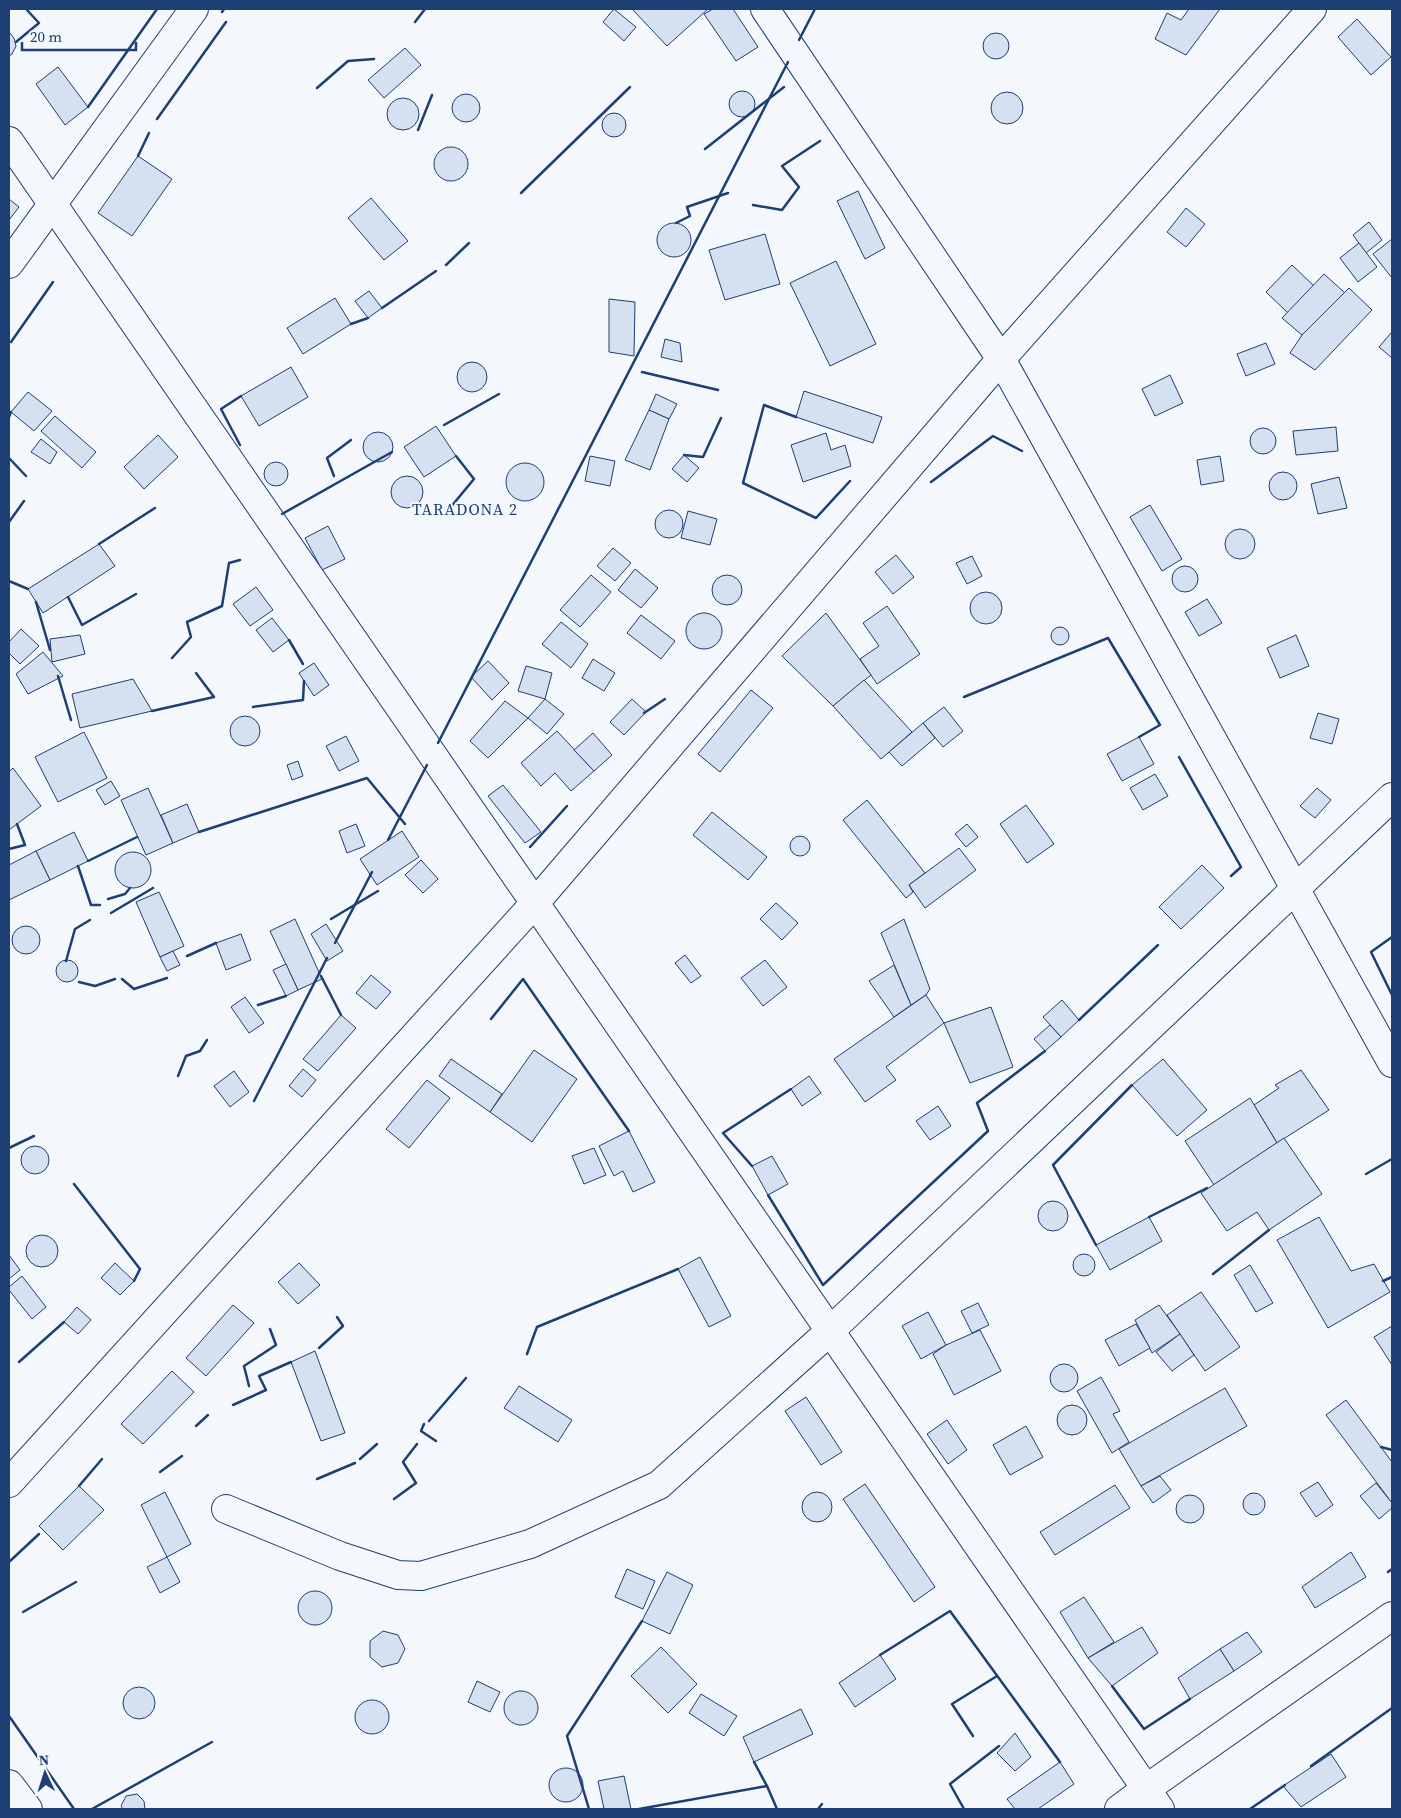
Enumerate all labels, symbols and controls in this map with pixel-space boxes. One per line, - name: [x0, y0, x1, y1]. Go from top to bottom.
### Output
- scale bar: [22, 20, 136, 52]
- text: 20 m: [30, 26, 62, 47]
- district label: TARADONA 2: [412, 498, 518, 520]
- north arrow: [20, 1748, 70, 1798]
- text: N: [38, 1750, 50, 1770]

